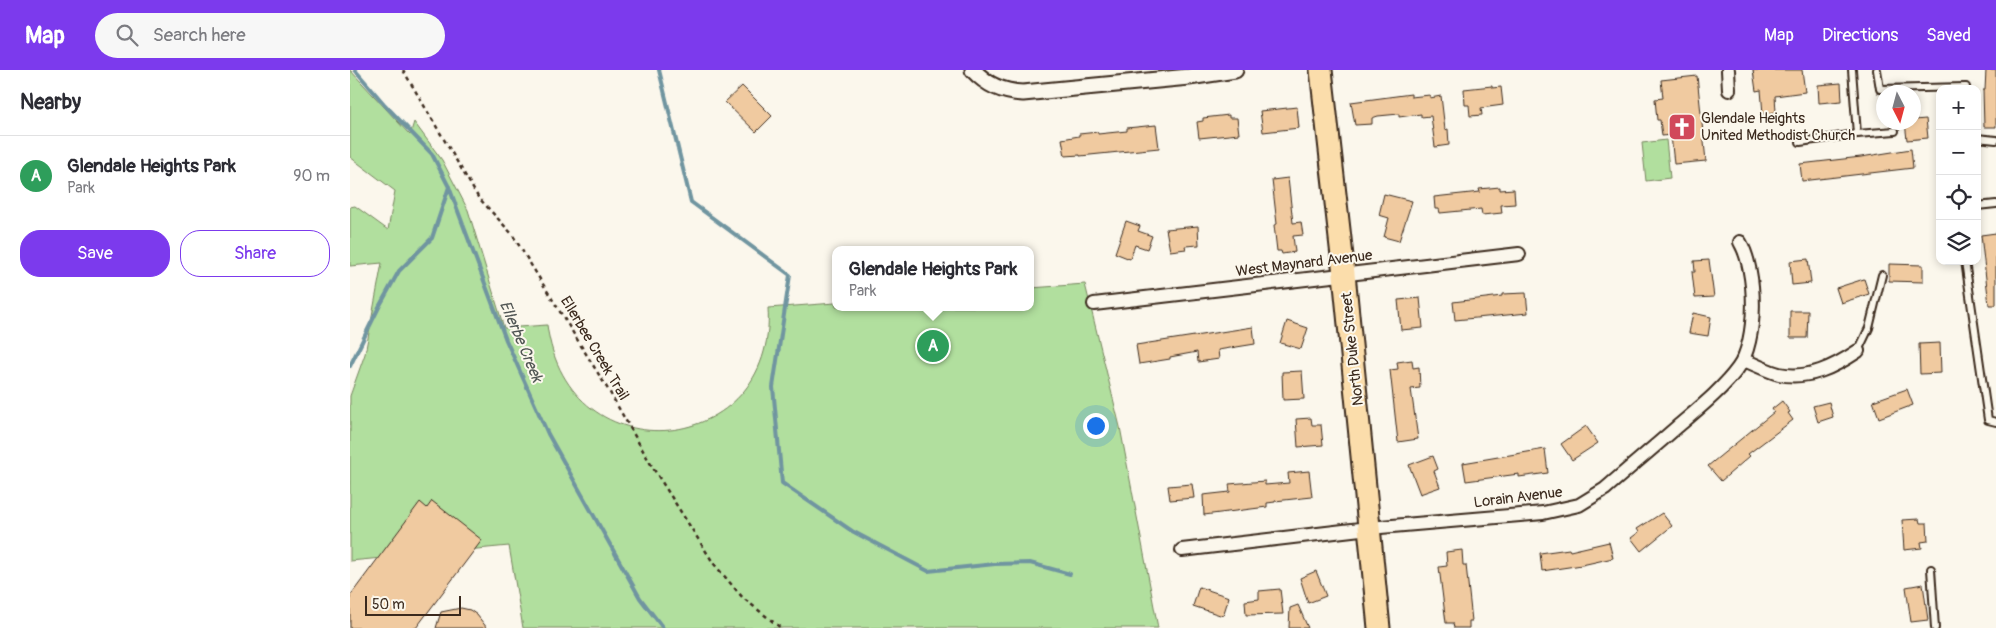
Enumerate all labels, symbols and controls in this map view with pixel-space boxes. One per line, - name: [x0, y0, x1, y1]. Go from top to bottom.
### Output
- search box: [95, 13, 445, 58]
- text: Map: [25, 21, 65, 50]
- icon: search: [113, 21, 141, 49]
- text: Search here: [153, 23, 246, 47]
- text: Map: [1764, 24, 1794, 47]
- text: Directions: [1822, 24, 1898, 47]
- text: Saved: [1926, 24, 1971, 47]
- north arrow: [1876, 85, 1921, 130]
- map controls: [1936, 85, 1981, 265]
- button: +: [1936, 85, 1981, 130]
- text: Nearby: [20, 89, 81, 116]
- place label: Glendale Heights United Methodist Church: [1701, 109, 1855, 145]
- church icon: Glendale Heights United Methodist Church: [1667, 112, 1697, 142]
- button: −: [1936, 130, 1981, 175]
- text: Glendale Heights Park: [67, 154, 236, 178]
- text: A: [31, 166, 41, 186]
- text: 90 m: [293, 166, 330, 186]
- button: locate: [1936, 175, 1981, 220]
- text: Park: [67, 178, 95, 198]
- button: layers: [1936, 220, 1981, 265]
- button: Save: [20, 230, 170, 277]
- button: Share: [180, 230, 330, 277]
- popup: [832, 246, 1034, 311]
- street label: West Maynard Avenue: [1235, 246, 1374, 281]
- text: Glendale Heights Park: [848, 257, 1018, 281]
- text: Park: [848, 281, 877, 301]
- street label: North Duke Street: [1337, 290, 1368, 407]
- street label: Ellerbee Creek Trail: [556, 293, 633, 404]
- water label: Ellerbe Creek: [495, 298, 548, 386]
- pin: A: [917, 327, 949, 365]
- your location: [1083, 413, 1109, 439]
- street label: Lorain Avenue: [1473, 483, 1564, 512]
- scale bar: [365, 593, 461, 616]
- text: 50 m: [372, 596, 405, 613]

